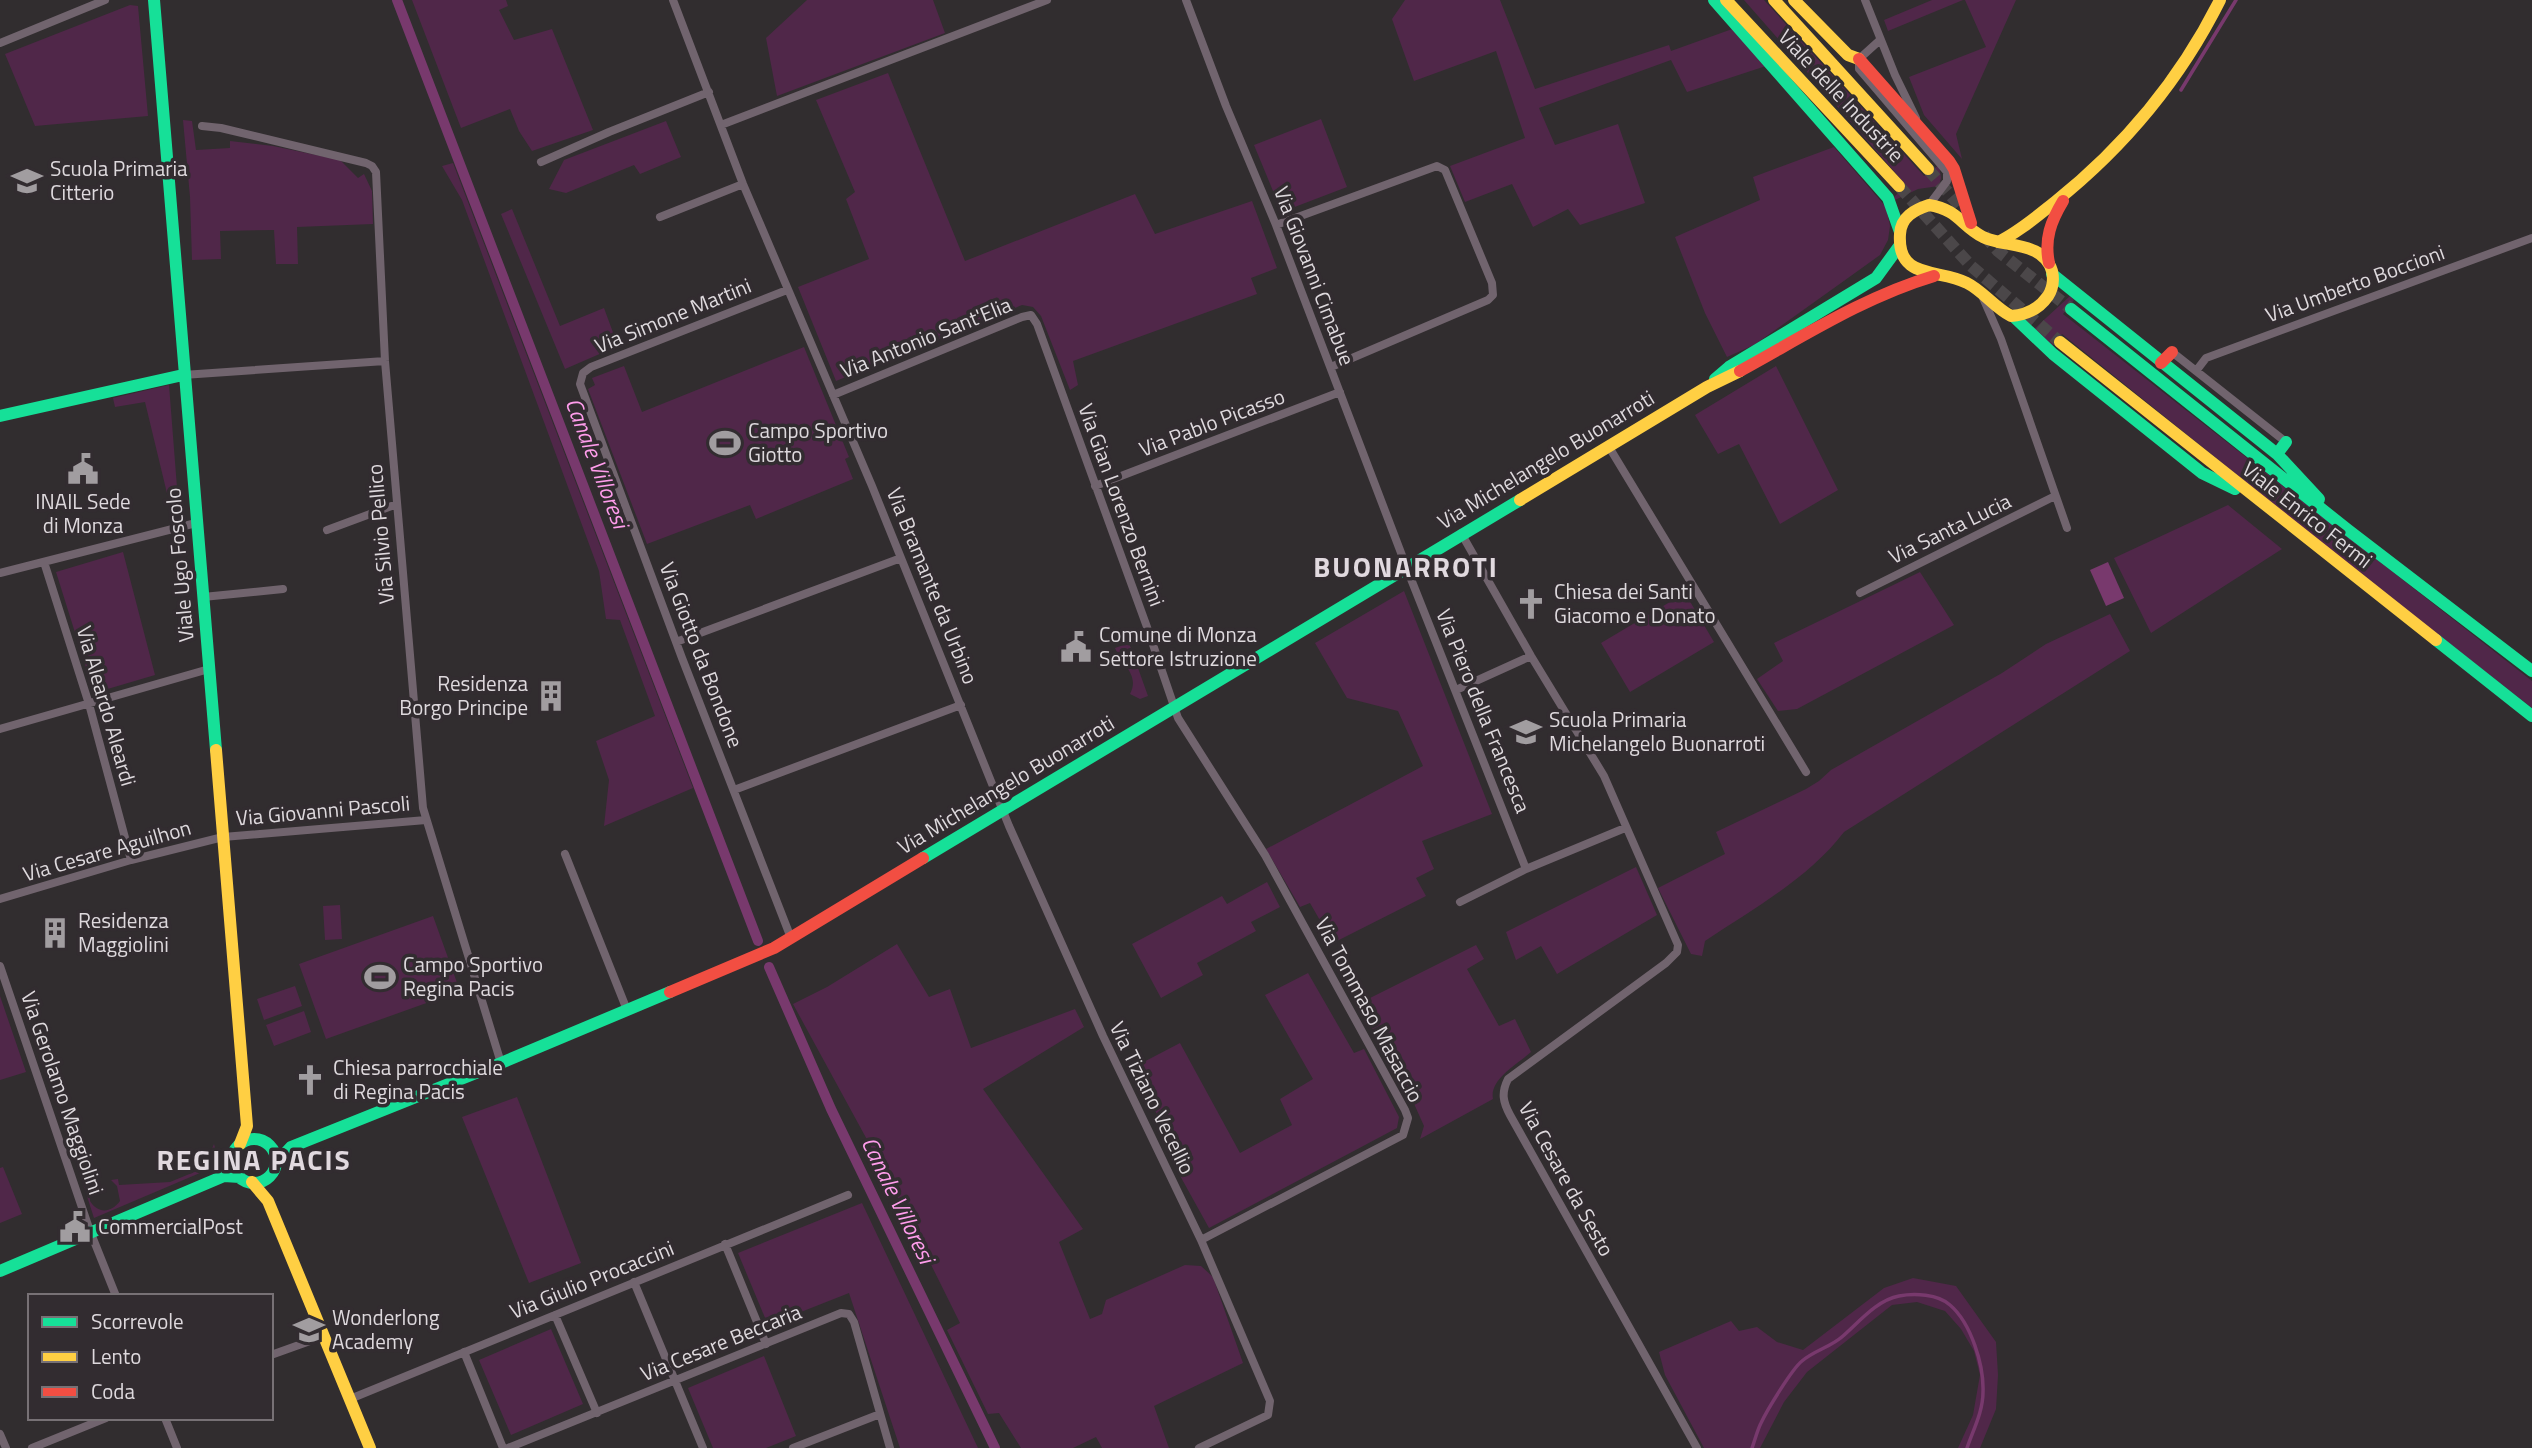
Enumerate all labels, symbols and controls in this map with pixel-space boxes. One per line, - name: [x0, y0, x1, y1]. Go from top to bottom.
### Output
- street label: Viale delle Industrie: [1771, 21, 1912, 169]
- place label: Scuola Primaria Citterio: [50, 152, 188, 208]
- school or university icon: Scuola Primaria Citterio: [10, 164, 44, 198]
- street label: Via Giovanni Cimabue: [1266, 181, 1364, 370]
- street label: Via Umberto Boccioni: [2260, 236, 2449, 330]
- street label: Via Simone Martini: [590, 269, 756, 361]
- street label: Via Antonio Sant'Elia: [835, 288, 1017, 386]
- street label: Via Pablo Picasso: [1134, 380, 1289, 465]
- street label: Via Michelangelo Buonarroti: [1431, 382, 1660, 537]
- water label: Canale Villoresi: [557, 393, 639, 535]
- street label: Via Gian Lorenzo Bernini: [1070, 399, 1174, 611]
- place label: Campo Sportivo Giotto: [748, 414, 888, 470]
- sports icon: Campo Sportivo Giotto: [708, 426, 742, 460]
- public building icon: INAIL Sede di Monza: [66, 452, 100, 486]
- street label: Viale Enrico Fermi: [2236, 453, 2380, 575]
- street label: Via Silvio Pellico: [358, 463, 402, 606]
- street label: Via Bramante da Urbino: [879, 482, 987, 689]
- street label: Via Santa Lucia: [1883, 484, 2017, 572]
- place label: INAIL Sede di Monza: [35, 485, 131, 541]
- street label: Viale Ugo Foscolo: [156, 487, 202, 644]
- district label: BUONARROTI: [1313, 545, 1499, 588]
- street label: Via Giotto da Bondone: [652, 557, 752, 752]
- place label: Chiesa dei Santi Giacomo e Donato: [1554, 575, 1716, 631]
- church icon: Chiesa dei Santi Giacomo e Donato: [1514, 587, 1548, 621]
- street label: Via Piero della Francesca: [1428, 604, 1540, 818]
- place label: Comune di Monza Settore Istruzione: [1099, 618, 1257, 674]
- street label: Via Aleardo Aleardi: [69, 622, 145, 790]
- public building icon: Comune di Monza Settore Istruzione: [1059, 630, 1093, 664]
- place label: Residenza Borgo Principe: [399, 667, 528, 723]
- building icon: Residenza Borgo Principe: [534, 679, 568, 713]
- place label: Scuola Primaria Michelangelo Buonarroti: [1549, 703, 1765, 759]
- street label: Via Michelangelo Buonarroti: [891, 707, 1120, 862]
- school or university icon: Scuola Primaria Michelangelo Buonarroti: [1509, 715, 1543, 749]
- street label: Via Giovanni Pascoli: [234, 786, 411, 834]
- street label: Via Cesare Aguilhon: [19, 811, 195, 889]
- place label: Residenza Maggiolini: [78, 904, 169, 960]
- street label: Via Tommaso Masaccio: [1307, 911, 1432, 1108]
- building icon: Residenza Maggiolini: [38, 916, 72, 950]
- place label: Campo Sportivo Regina Pacis: [403, 948, 543, 1004]
- sports icon: Campo Sportivo Regina Pacis: [363, 960, 397, 994]
- street label: Via Gerolamo Maggiolini: [13, 987, 113, 1199]
- street label: Via Tiziano Vecellio: [1102, 1016, 1204, 1179]
- place label: Chiesa parrocchiale di Regina Pacis: [333, 1051, 503, 1107]
- church icon: Chiesa parrocchiale di Regina Pacis: [293, 1063, 327, 1097]
- street label: Via Cesare da Sesto: [1511, 1095, 1623, 1262]
- water label: Canale Villoresi: [853, 1130, 945, 1271]
- district label: REGINA PACIS: [156, 1138, 352, 1181]
- public building icon: CommercialPost: [58, 1210, 92, 1244]
- place label: CommercialPost: [98, 1210, 243, 1242]
- street label: Via Giulio Procaccini: [505, 1232, 679, 1327]
- legend: [28, 1294, 273, 1420]
- street label: Via Cesare Beccaria: [635, 1295, 806, 1389]
- place label: Wonderlong Academy: [332, 1301, 440, 1357]
- text: Scorrevole: [91, 1305, 184, 1337]
- school or university icon: Wonderlong Academy: [292, 1313, 326, 1347]
- text: Lento: [91, 1340, 141, 1372]
- text: Coda: [91, 1375, 135, 1407]

